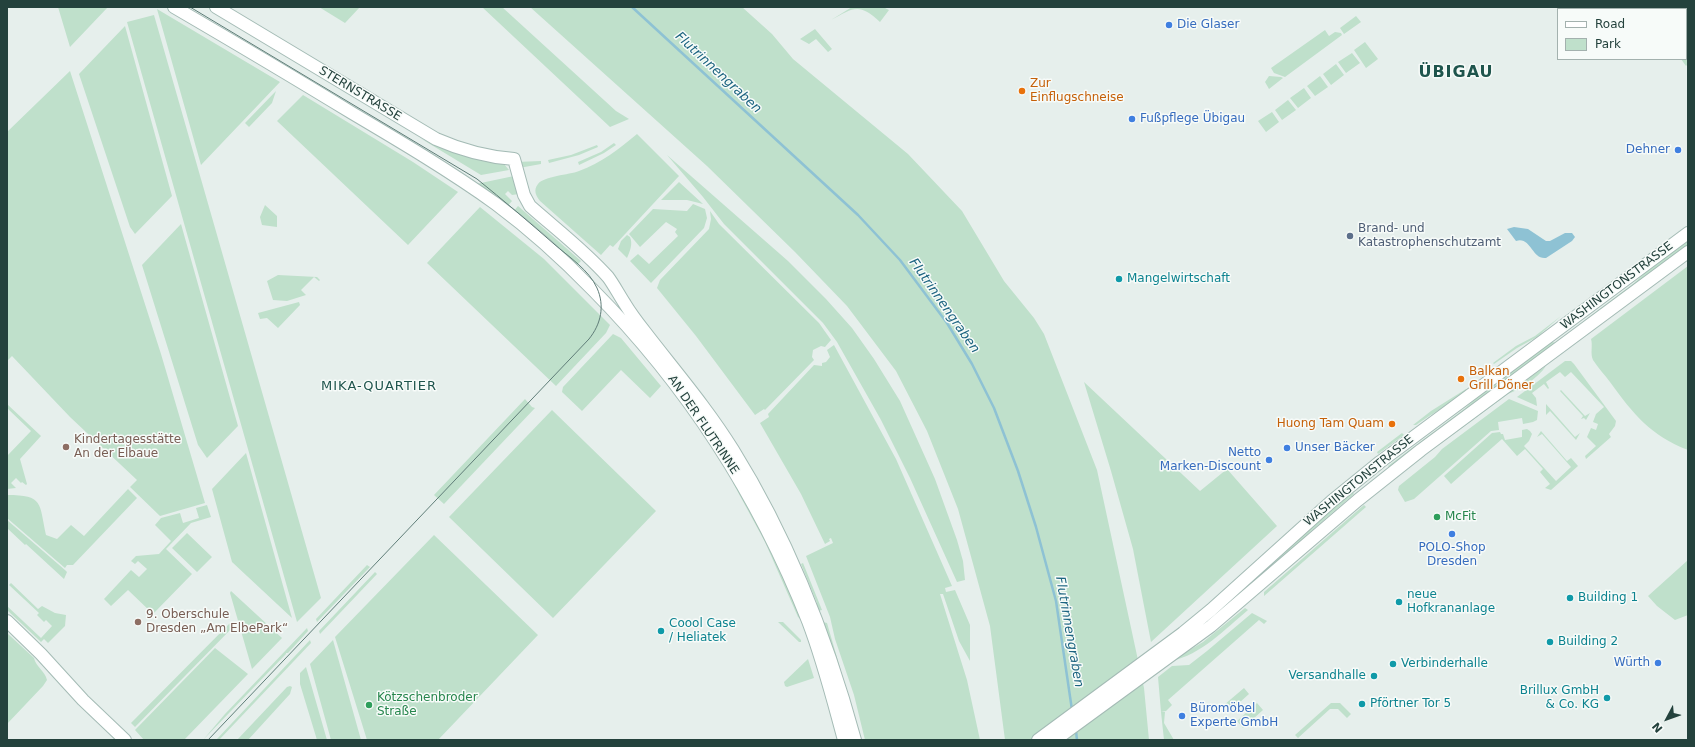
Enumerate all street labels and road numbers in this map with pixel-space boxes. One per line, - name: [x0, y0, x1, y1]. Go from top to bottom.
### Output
- street label: STERNSTRASSE: [316, 64, 404, 124]
- street label: WASHINGTONSTRASSE: [1558, 239, 1676, 333]
- street label: AN DER FLUTRINNE: [664, 373, 742, 477]
- street label: WASHINGTONSTRASSE: [1301, 432, 1417, 530]

